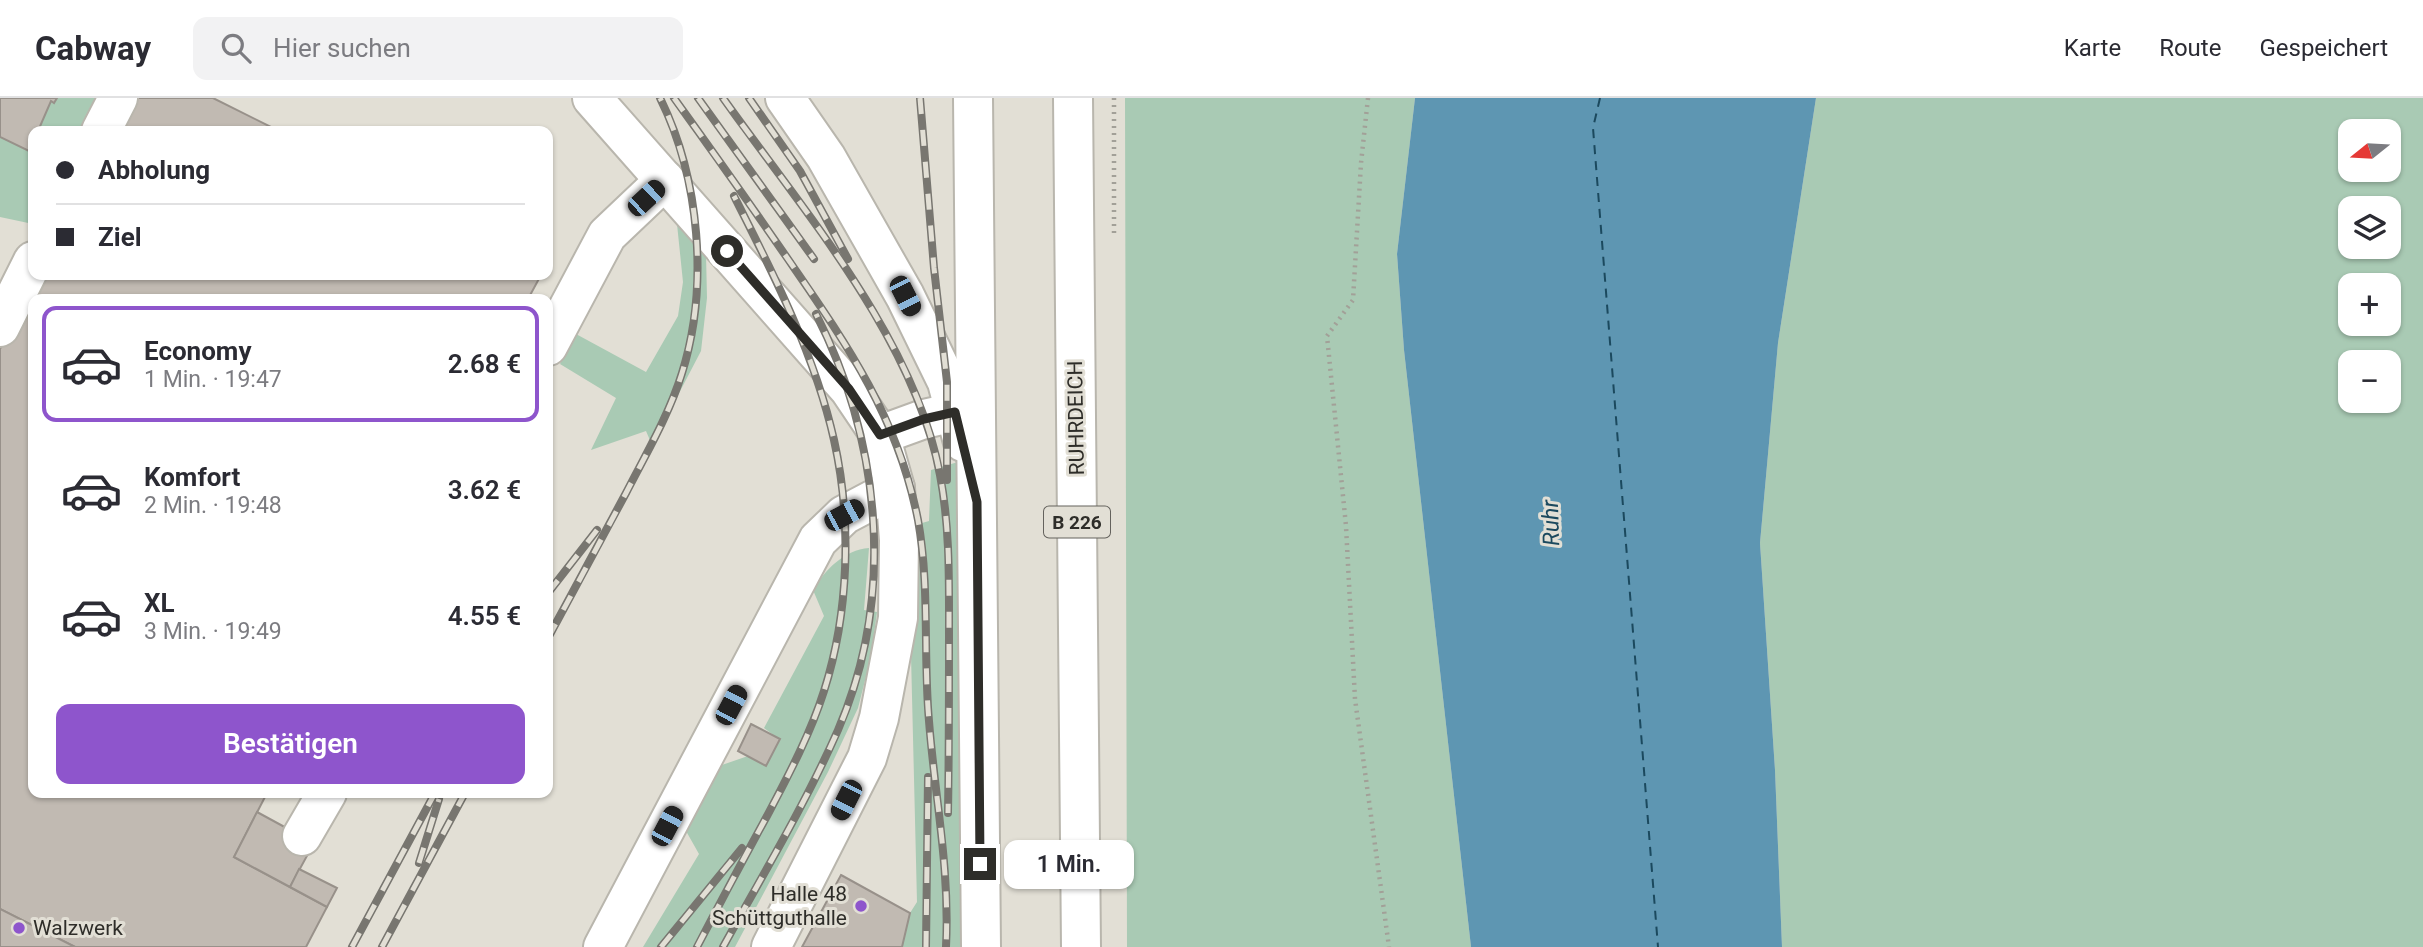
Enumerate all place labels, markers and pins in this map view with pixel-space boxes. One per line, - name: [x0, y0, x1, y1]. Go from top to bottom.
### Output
- place label: Halle 48 Schüttguthalle: [712, 882, 847, 930]
- marker: Halle 48 Schüttguthalle: [853, 898, 869, 914]
- place label: Walzwerk: [33, 916, 123, 940]
- marker: Walzwerk: [11, 920, 27, 936]

